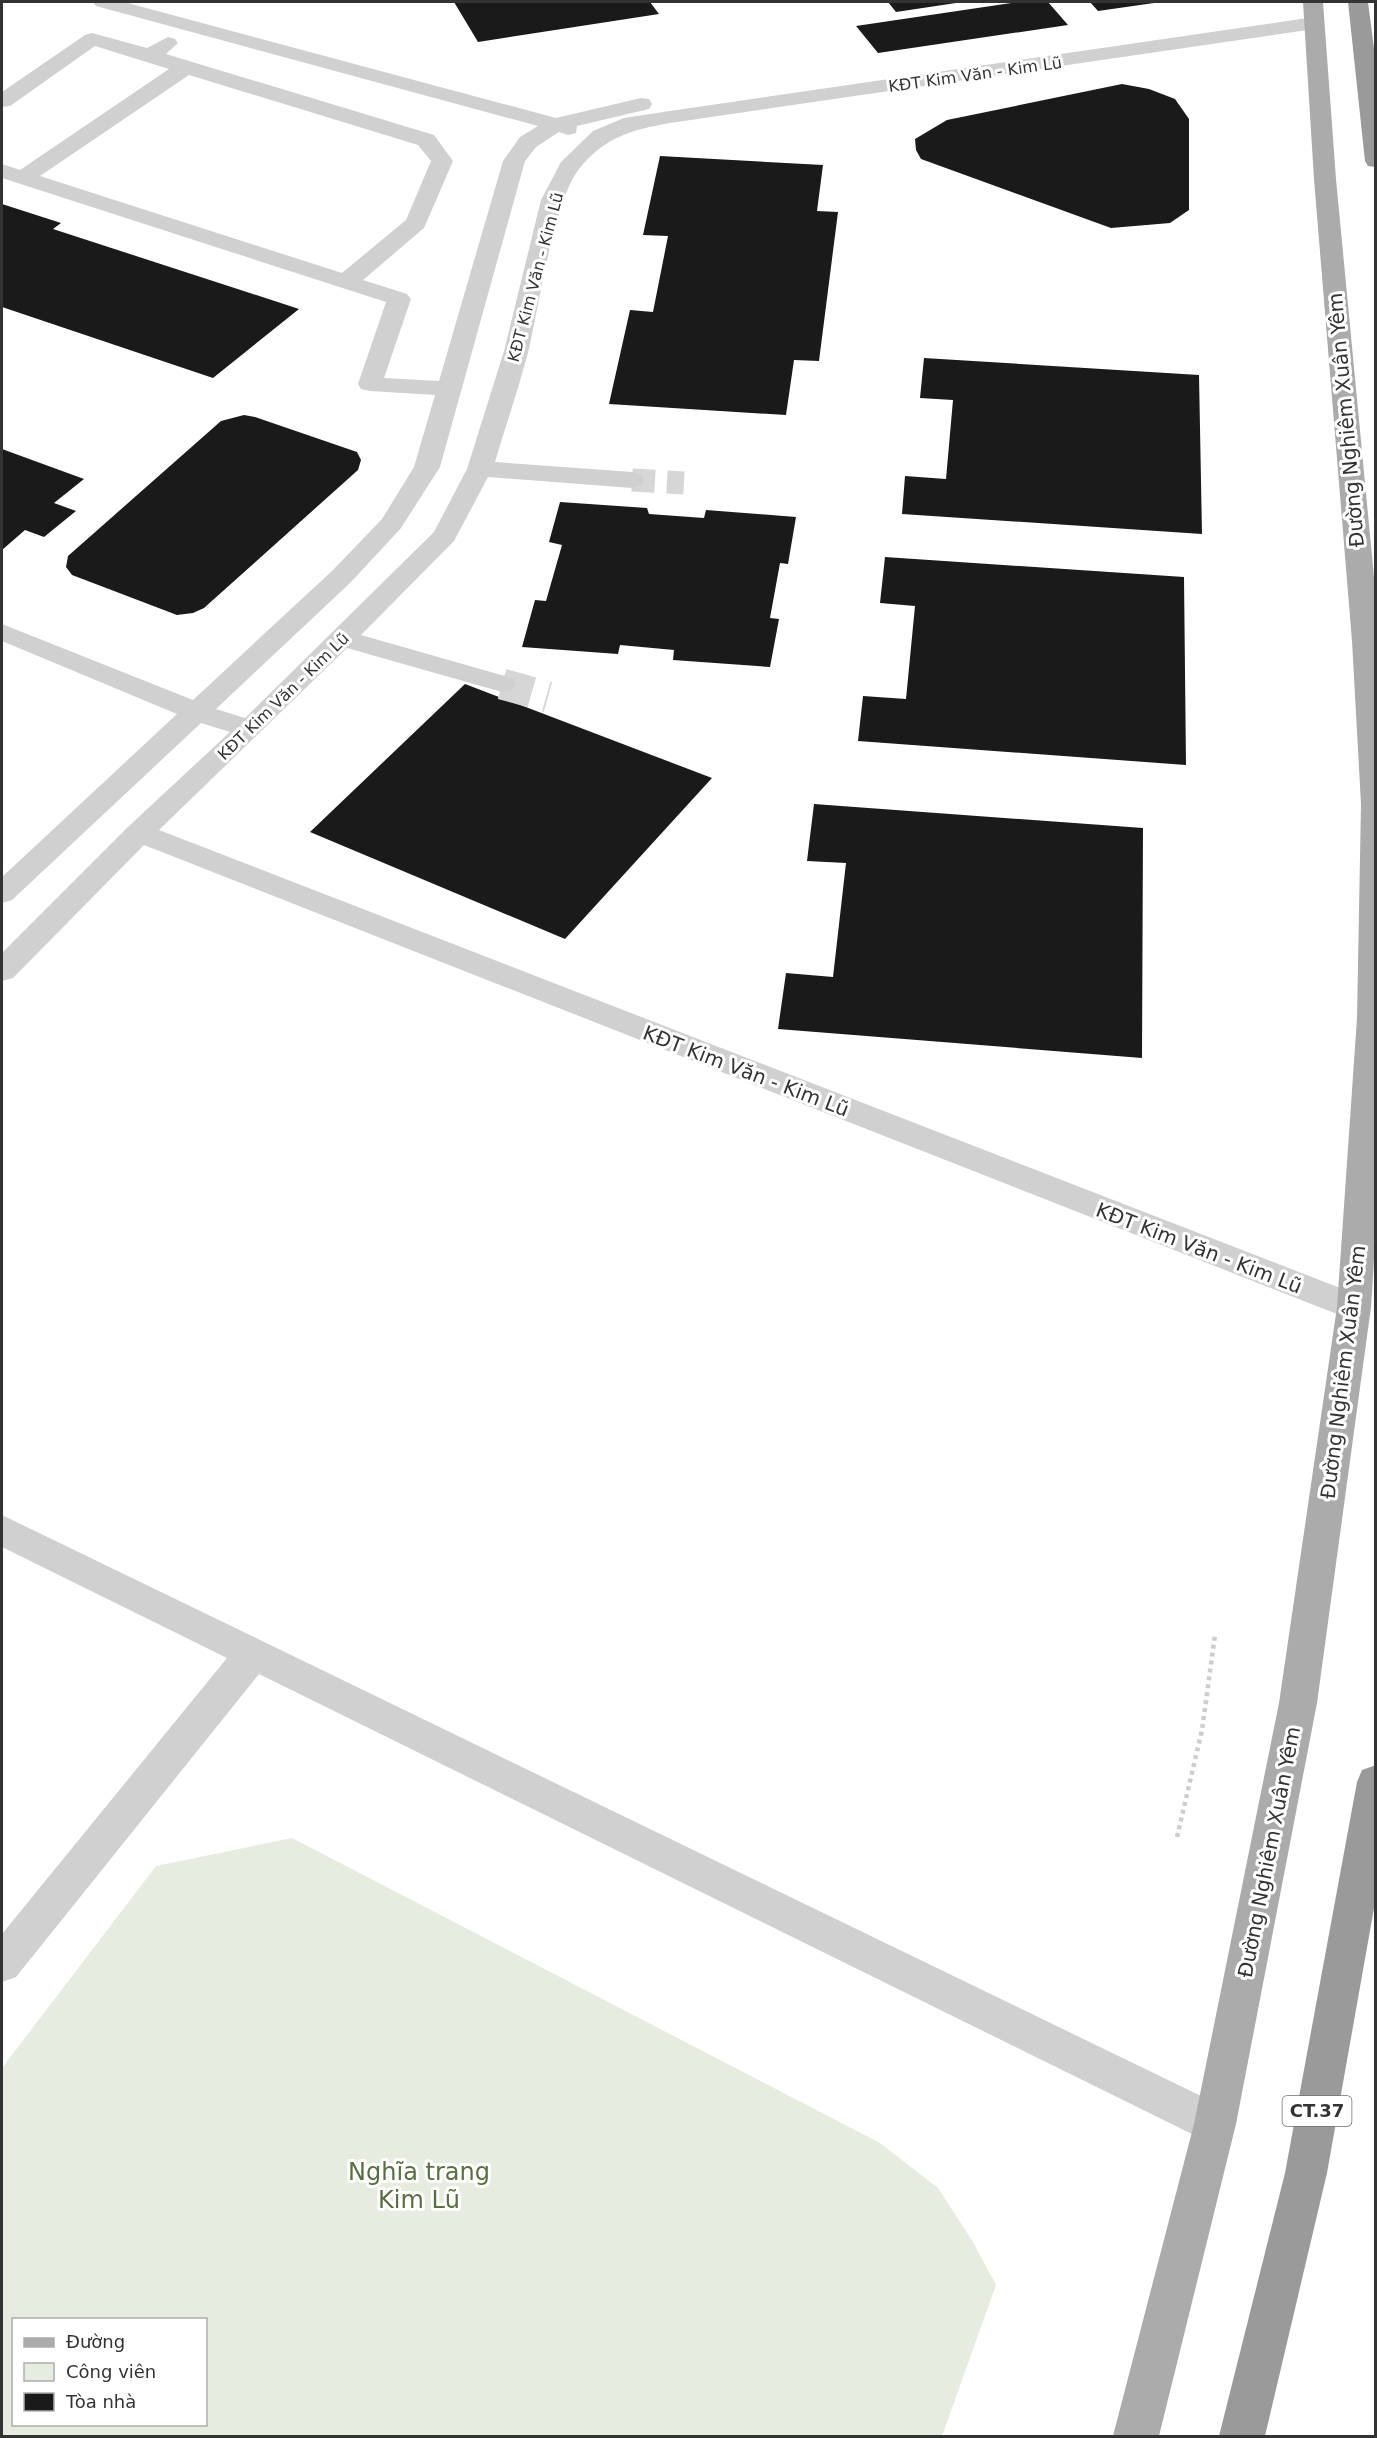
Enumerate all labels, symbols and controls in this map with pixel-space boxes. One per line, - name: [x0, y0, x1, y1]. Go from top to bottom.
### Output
- street label: KĐT Kim Văn - Kim Lũ: [887, 53, 1063, 96]
- street label: KĐT Kim Văn - Kim Lũ: [504, 190, 567, 364]
- street label: Đường Nghiêm Xuân Yêm: [1323, 292, 1369, 548]
- street label: KĐT Kim Văn - Kim Lũ: [214, 629, 353, 764]
- street label: KĐT Kim Văn - Kim Lũ: [640, 1021, 852, 1121]
- street label: KĐT Kim Văn - Kim Lũ: [1093, 1198, 1305, 1298]
- street label: Đường Nghiêm Xuân Yêm: [1316, 1244, 1370, 1500]
- street label: Đường Nghiêm Xuân Yêm: [1233, 1724, 1305, 1980]
- road number: CT.37: [1282, 2096, 1352, 2126]
- park label: Nghĩa trang Kim Lũ: [348, 2158, 490, 2214]
- legend: [12, 2318, 207, 2426]
- text: Đường: [66, 2331, 125, 2352]
- text: Công viên: [66, 2361, 156, 2382]
- text: Tòa nhà: [65, 2391, 136, 2412]

